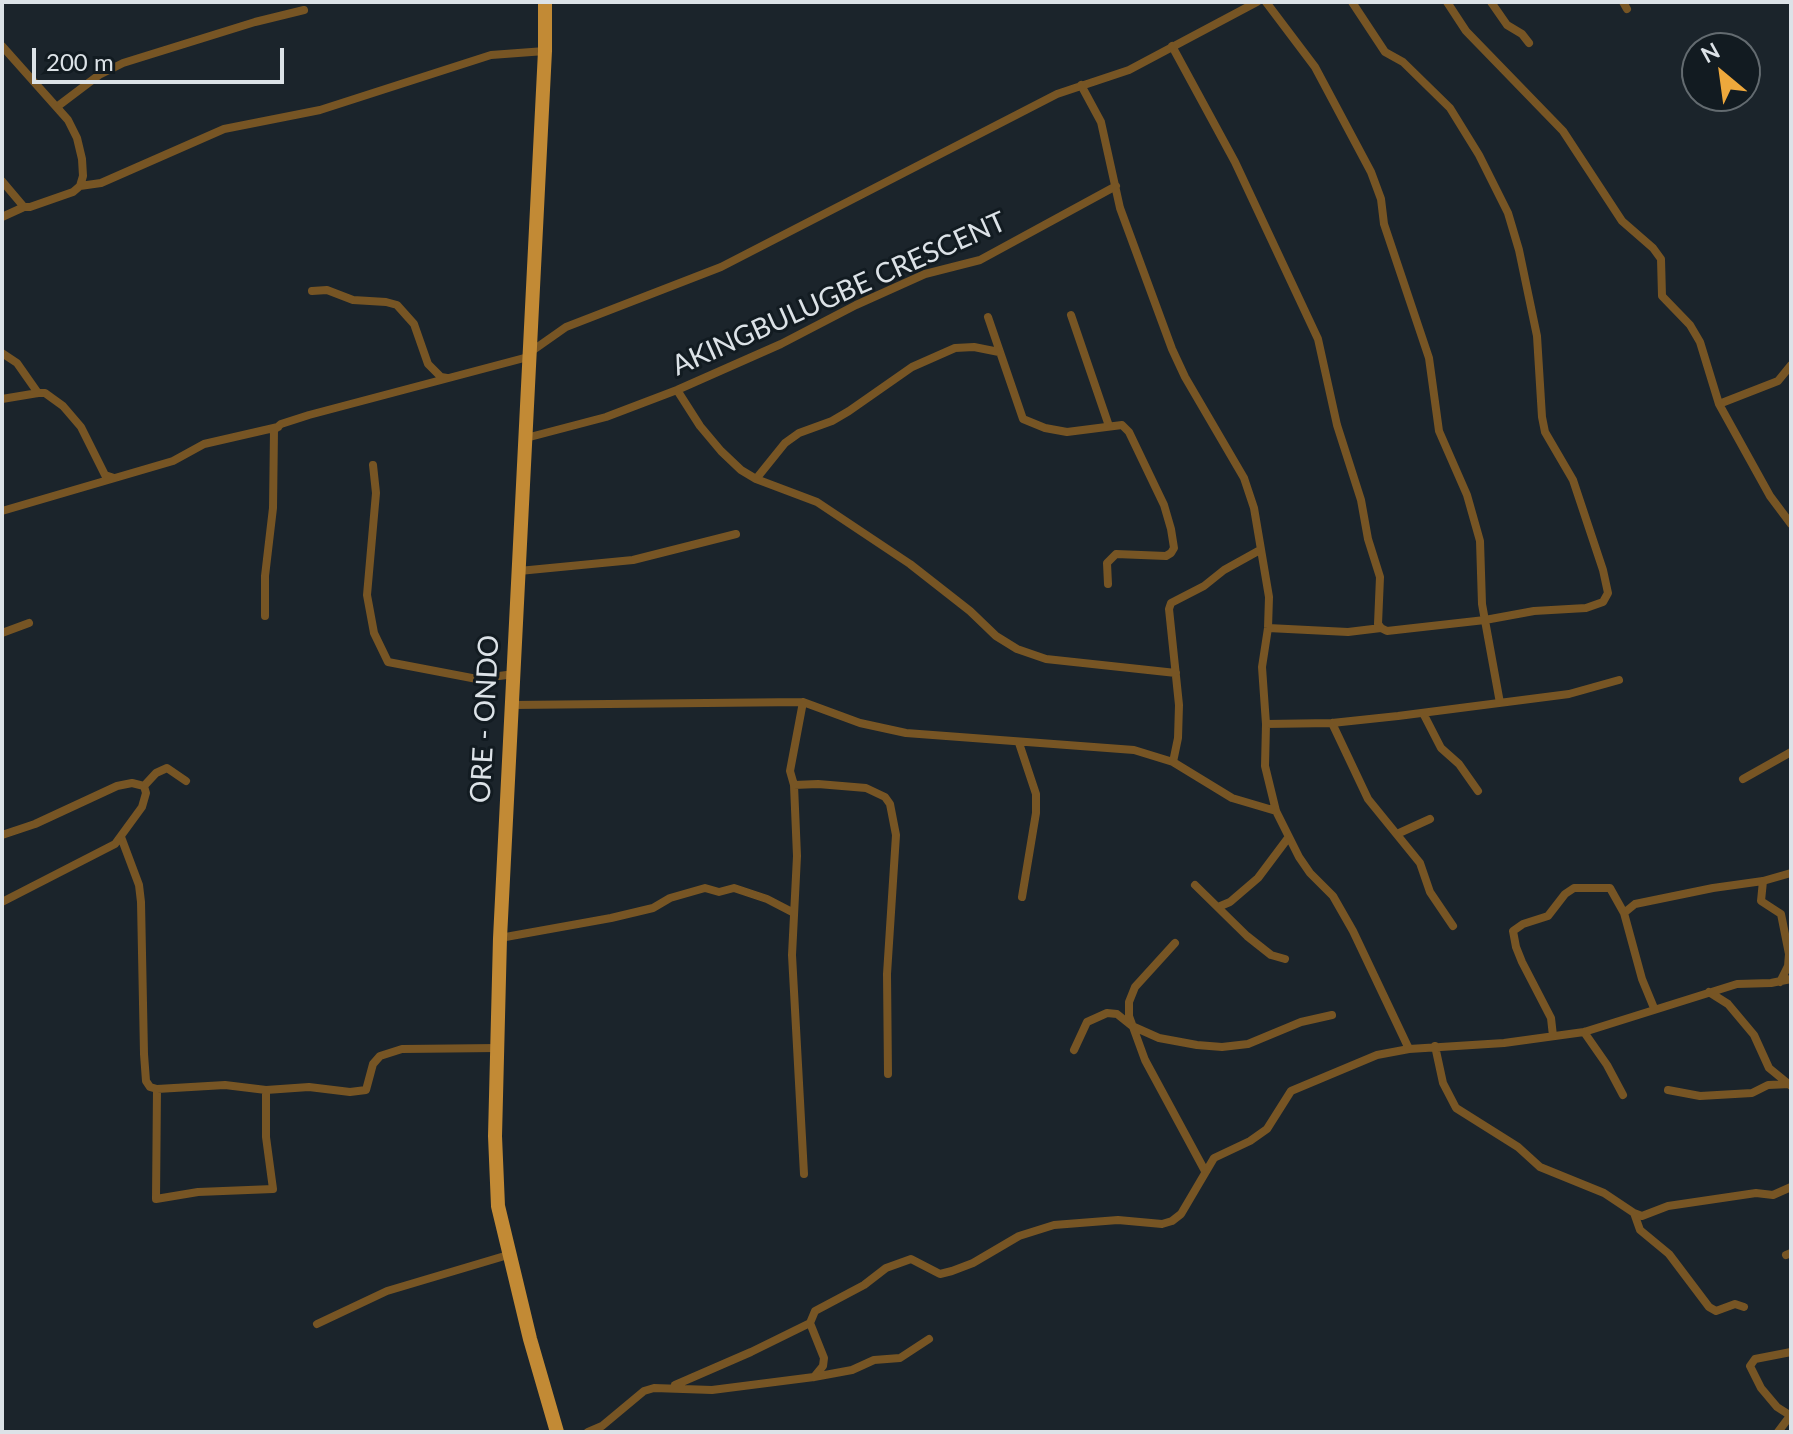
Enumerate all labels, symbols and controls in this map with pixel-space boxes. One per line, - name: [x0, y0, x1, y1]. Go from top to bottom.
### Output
- scale bar: [36, 32, 288, 82]
- north arrow: [1681, 32, 1761, 112]
- text: N: [1696, 36, 1724, 68]
- text: 200 m: [46, 47, 114, 76]
- street label: AKINGBULUGBE CRESCENT: [667, 205, 1011, 383]
- street label: ORE - ONDO: [464, 634, 506, 804]

